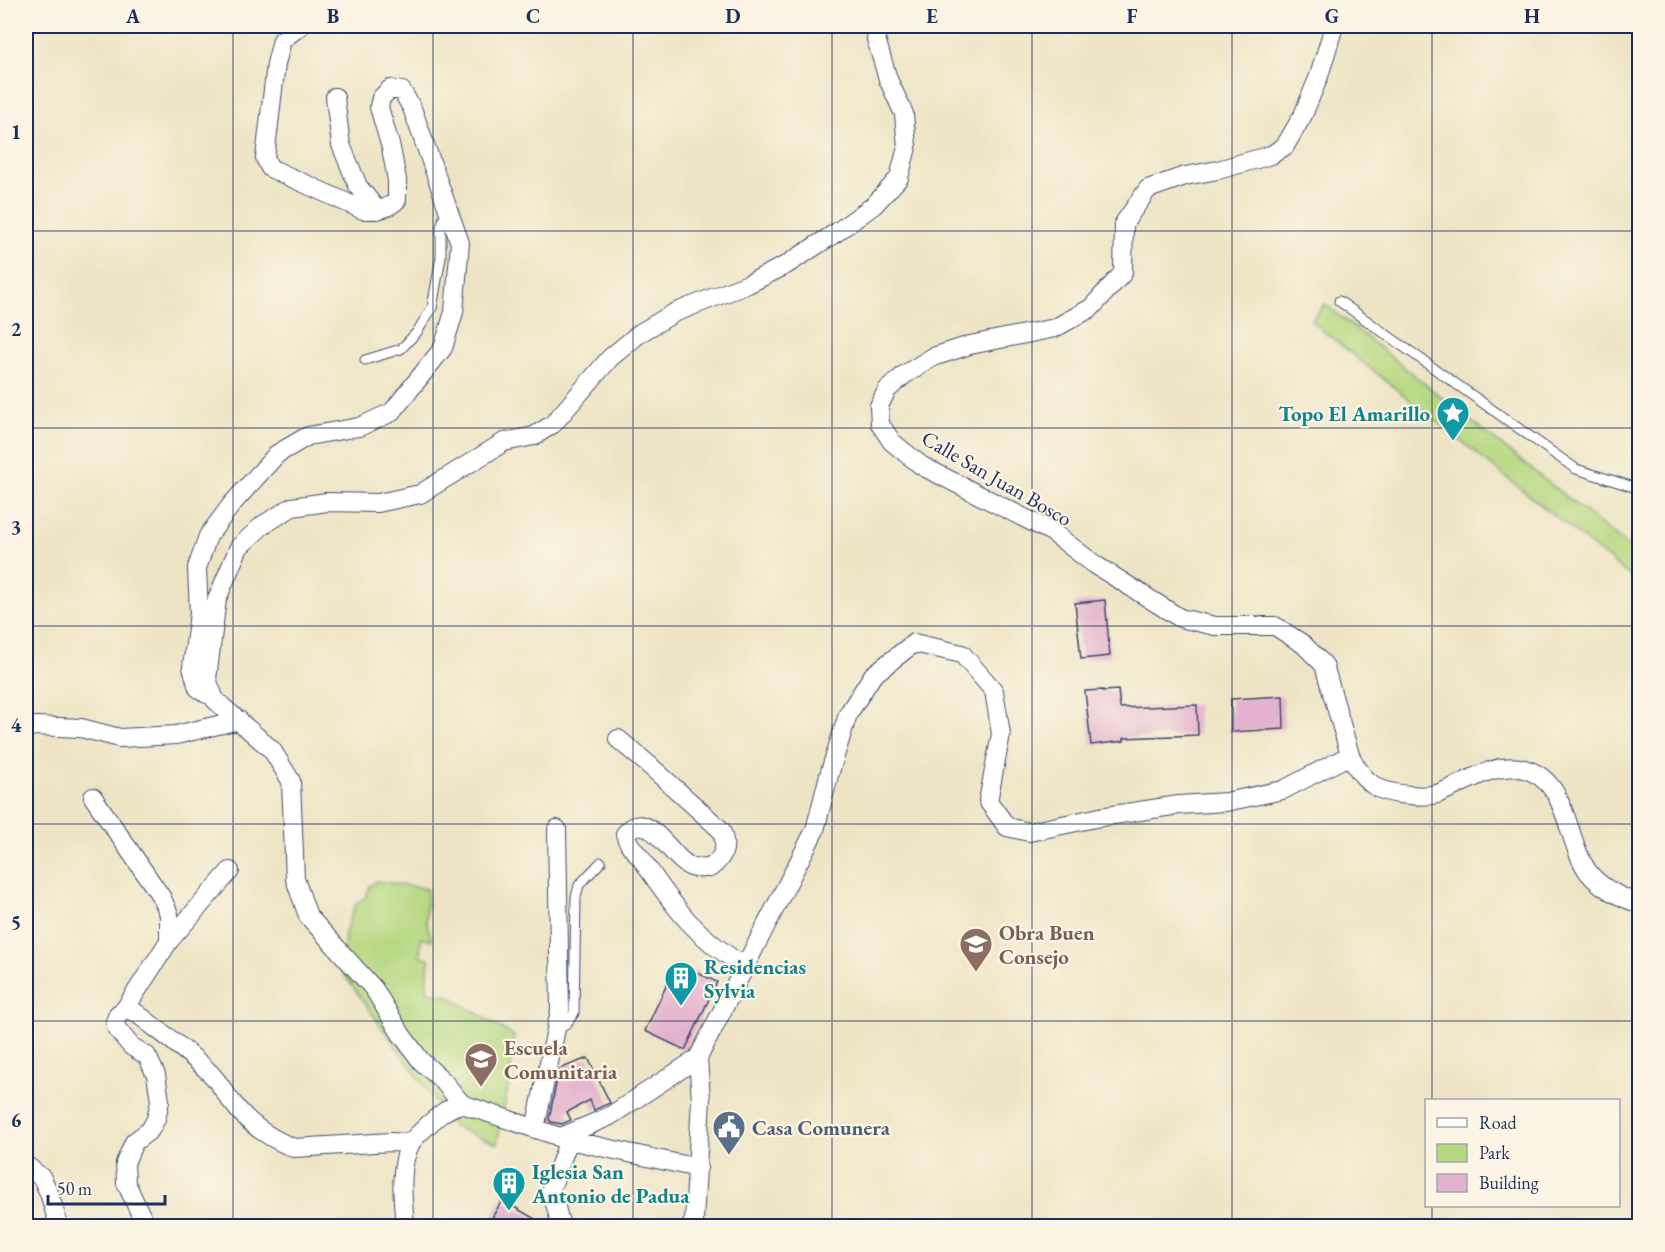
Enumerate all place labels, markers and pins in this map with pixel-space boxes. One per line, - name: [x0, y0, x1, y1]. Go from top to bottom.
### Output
- place icon: Topo El Amarillo: [1435, 395, 1471, 442]
- place label: Topo El Amarillo: [1278, 400, 1430, 427]
- place label: Obra Buen Consejo: [999, 919, 1095, 970]
- school or university icon: Obra Buen Consejo: [958, 926, 994, 973]
- place label: Residencias Sylvia: [704, 953, 806, 1004]
- building icon: Residencias Sylvia: [663, 960, 699, 1007]
- place label: Escuela Comunitaria: [504, 1034, 618, 1085]
- school or university icon: Escuela Comunitaria: [463, 1041, 499, 1088]
- public building icon: Casa Comunera: [711, 1109, 747, 1156]
- place label: Casa Comunera: [752, 1114, 891, 1141]
- place label: Iglesia San Antonio de Padua: [531, 1158, 690, 1209]
- building icon: Iglesia San Antonio de Padua: [491, 1165, 527, 1212]

